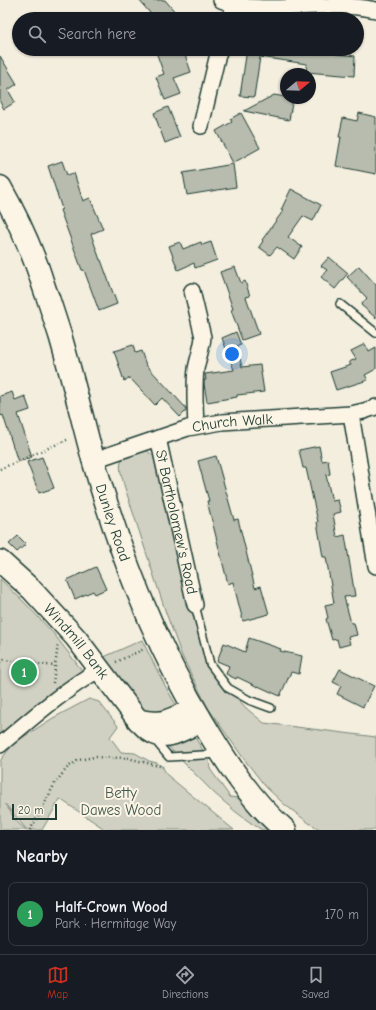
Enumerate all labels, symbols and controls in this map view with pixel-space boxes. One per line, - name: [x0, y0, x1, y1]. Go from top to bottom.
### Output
- search box: [12, 12, 364, 56]
- icon: search: [26, 23, 48, 45]
- text: Search here: [58, 25, 136, 43]
- north arrow: [280, 68, 316, 104]
- your location: [222, 344, 242, 364]
- street label: Church Walk: [191, 410, 274, 436]
- street label: St Bartholomew's Road: [152, 448, 201, 596]
- street label: Dunley Road: [92, 482, 134, 564]
- street label: Windmill Bank: [40, 600, 113, 683]
- pin: 1: [11, 657, 37, 687]
- park label: Betty Dawes Wood: [81, 784, 161, 819]
- scale bar: [12, 802, 57, 821]
- text: 20 m: [18, 804, 43, 817]
- text: Nearby: [16, 847, 67, 866]
- text: Half-Crown Wood: [55, 898, 168, 916]
- text: 1: [27, 907, 33, 922]
- text: 170 m: [325, 907, 359, 922]
- text: Park · Hermitage Way: [55, 916, 176, 931]
- tab: Map: [47, 964, 69, 1001]
- tab: Directions: [162, 964, 209, 1001]
- tab: Saved: [302, 964, 329, 1001]

